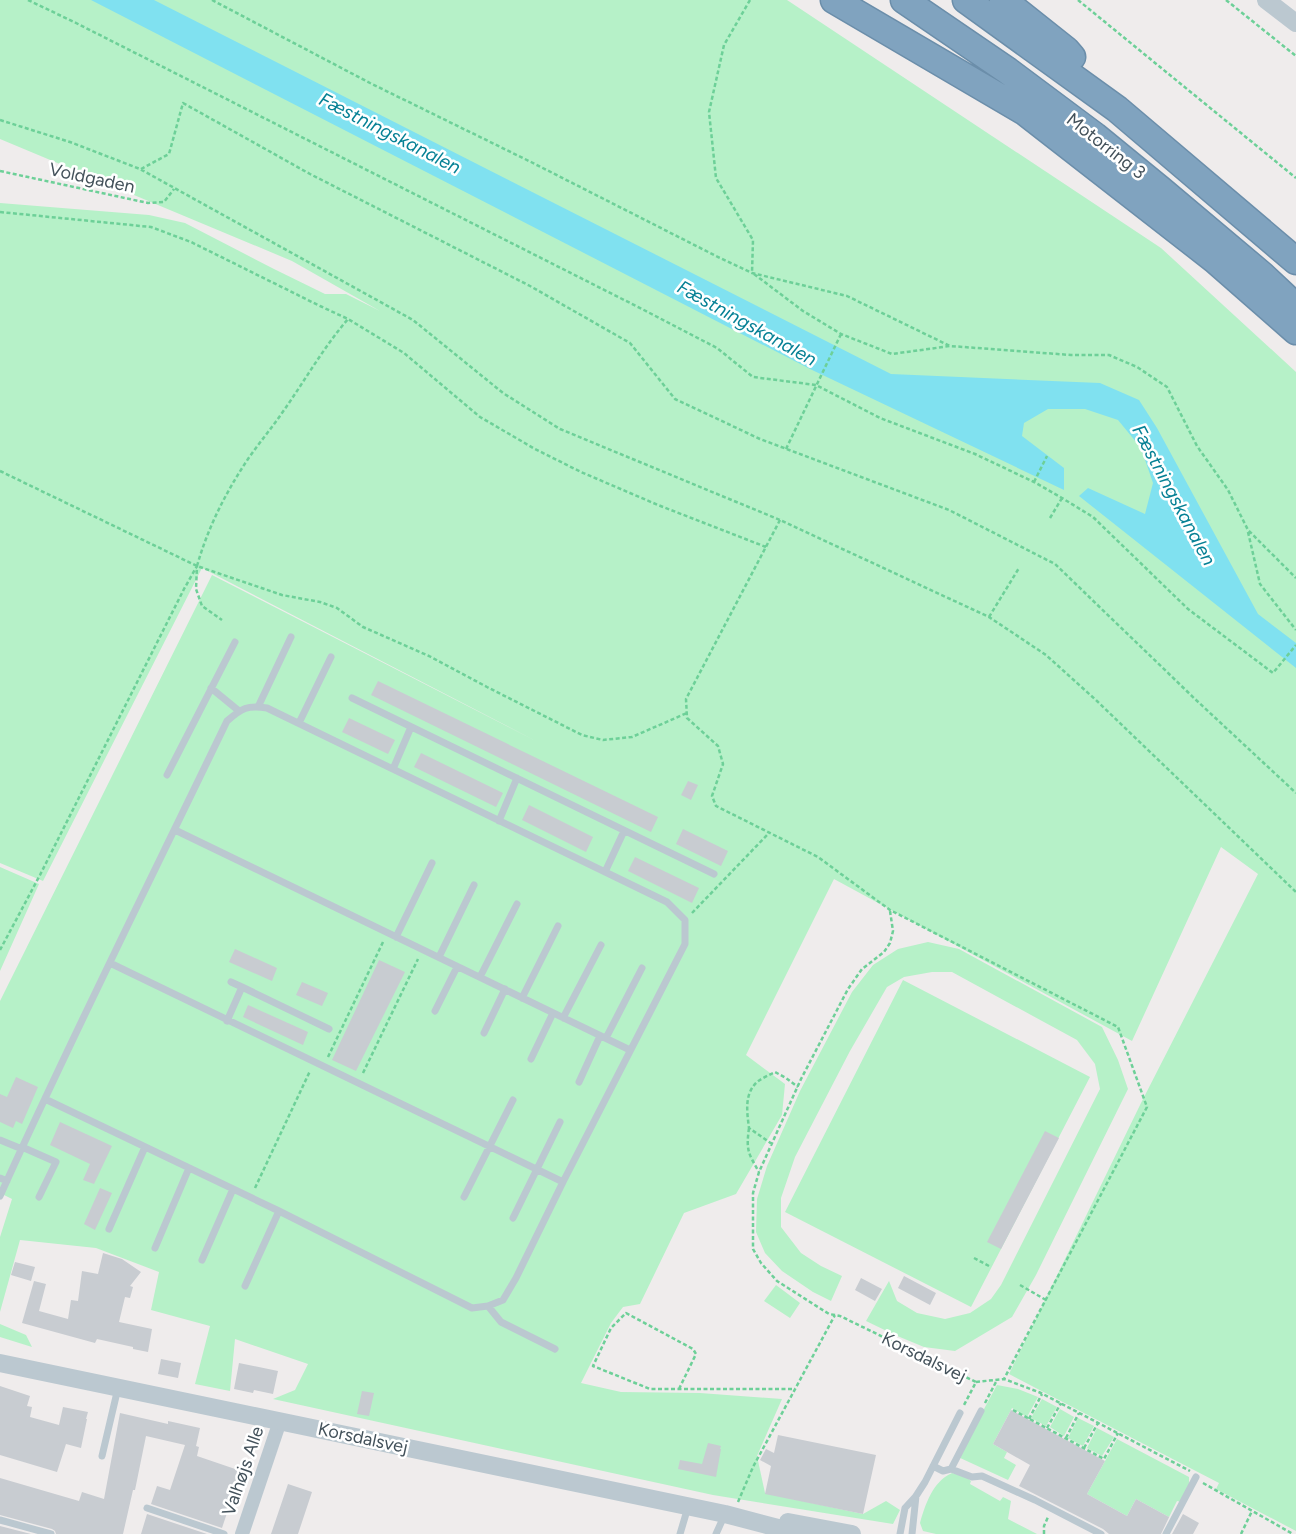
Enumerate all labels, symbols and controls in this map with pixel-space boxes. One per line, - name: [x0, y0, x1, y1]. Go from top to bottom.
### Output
- water label: Fæstningskanalen: [315, 87, 465, 179]
- street label: Motorring 3: [1062, 108, 1150, 184]
- street label: Voldgaden: [47, 158, 137, 198]
- water label: Fæstningskanalen: [673, 275, 821, 371]
- water label: Fæstningskanalen: [1127, 421, 1221, 570]
- street label: Korsdalsvej: [878, 1327, 970, 1387]
- street label: Korsdalsvej: [316, 1418, 410, 1458]
- street label: Valhøjs Alle: [217, 1423, 269, 1519]

